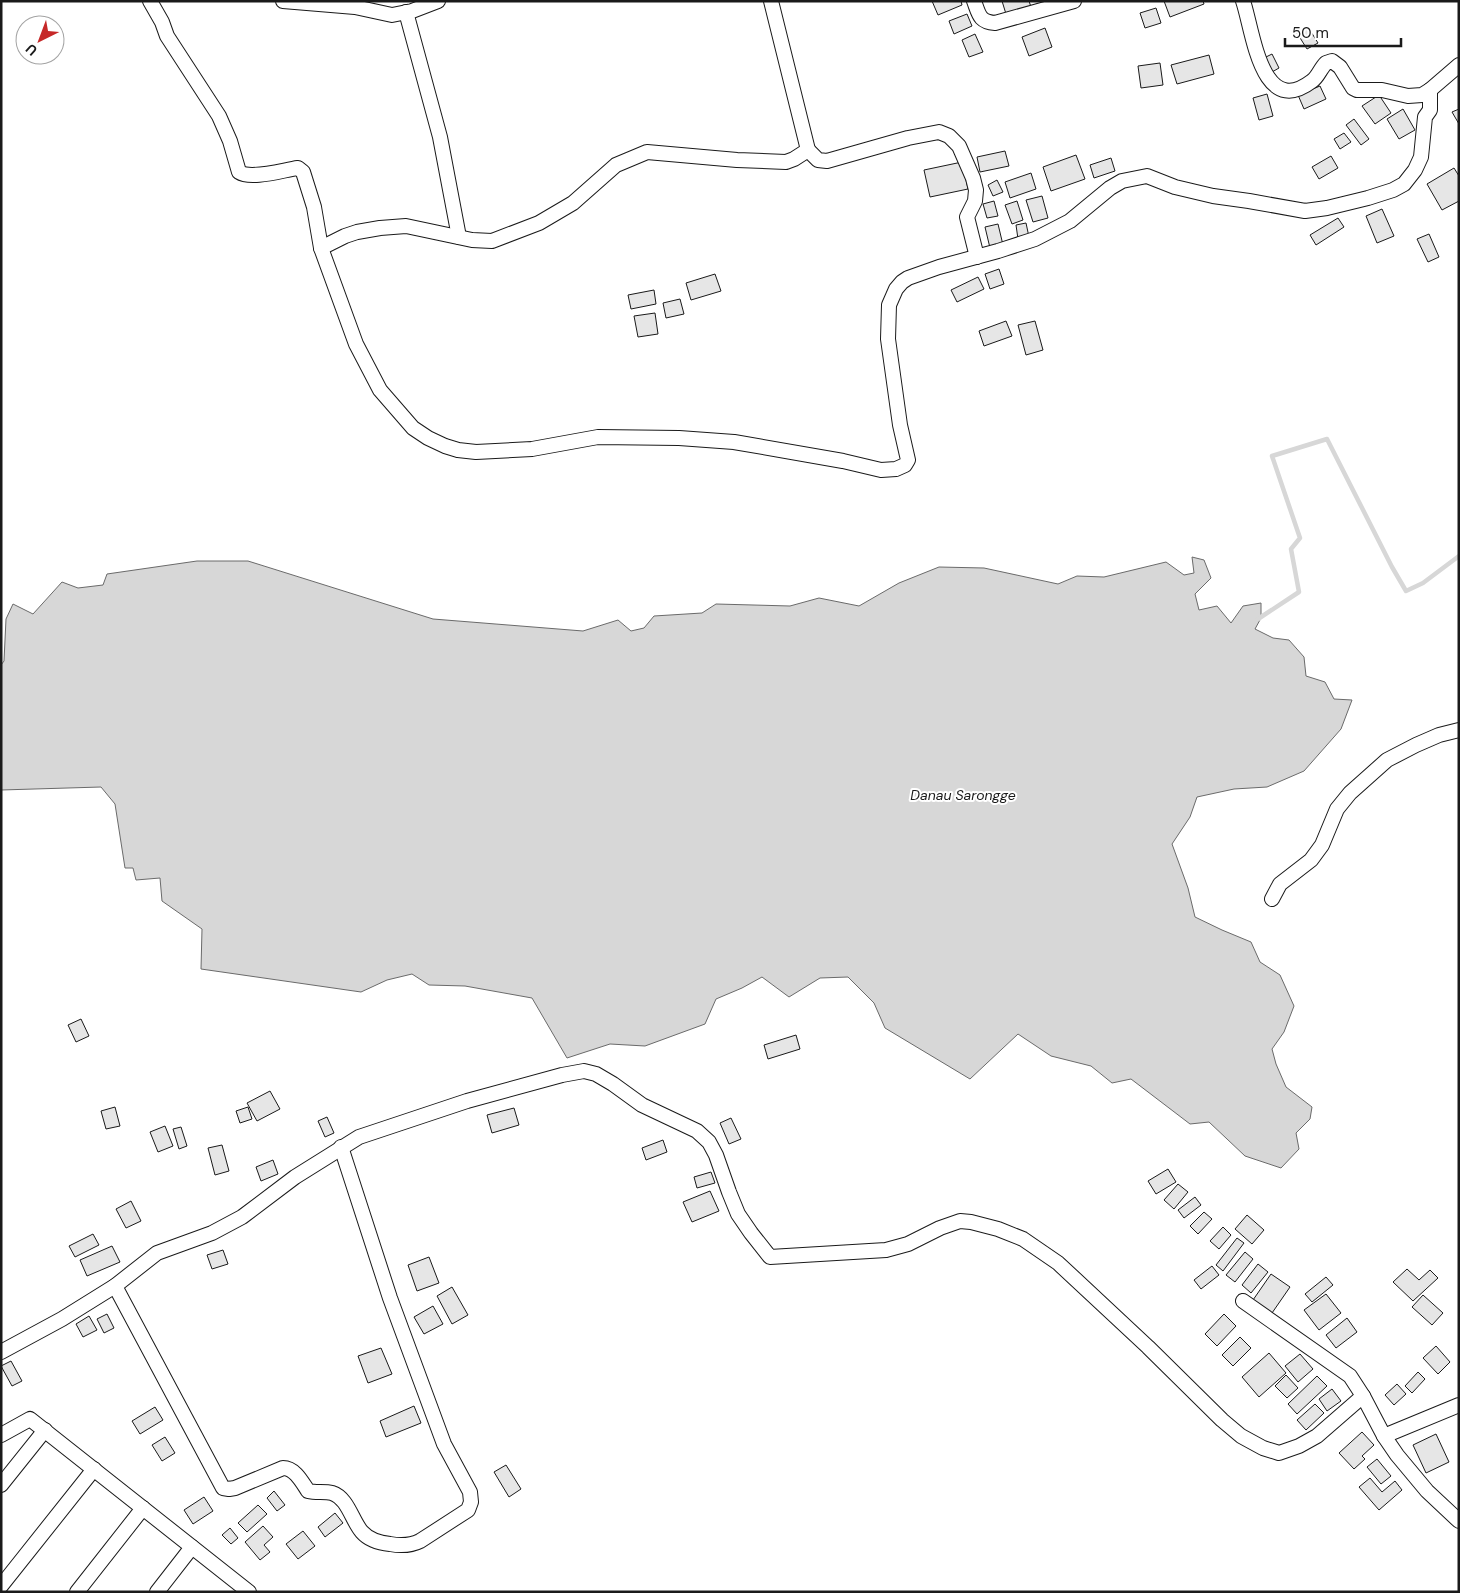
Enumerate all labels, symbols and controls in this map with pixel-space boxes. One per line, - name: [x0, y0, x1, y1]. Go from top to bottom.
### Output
- north arrow: [15, 15, 65, 65]
- scale bar: [1285, 15, 1401, 47]
- text: 50 m: [1292, 23, 1329, 43]
- text: U: [22, 40, 41, 60]
- water label: Danau Sarongge: [910, 786, 1016, 804]

